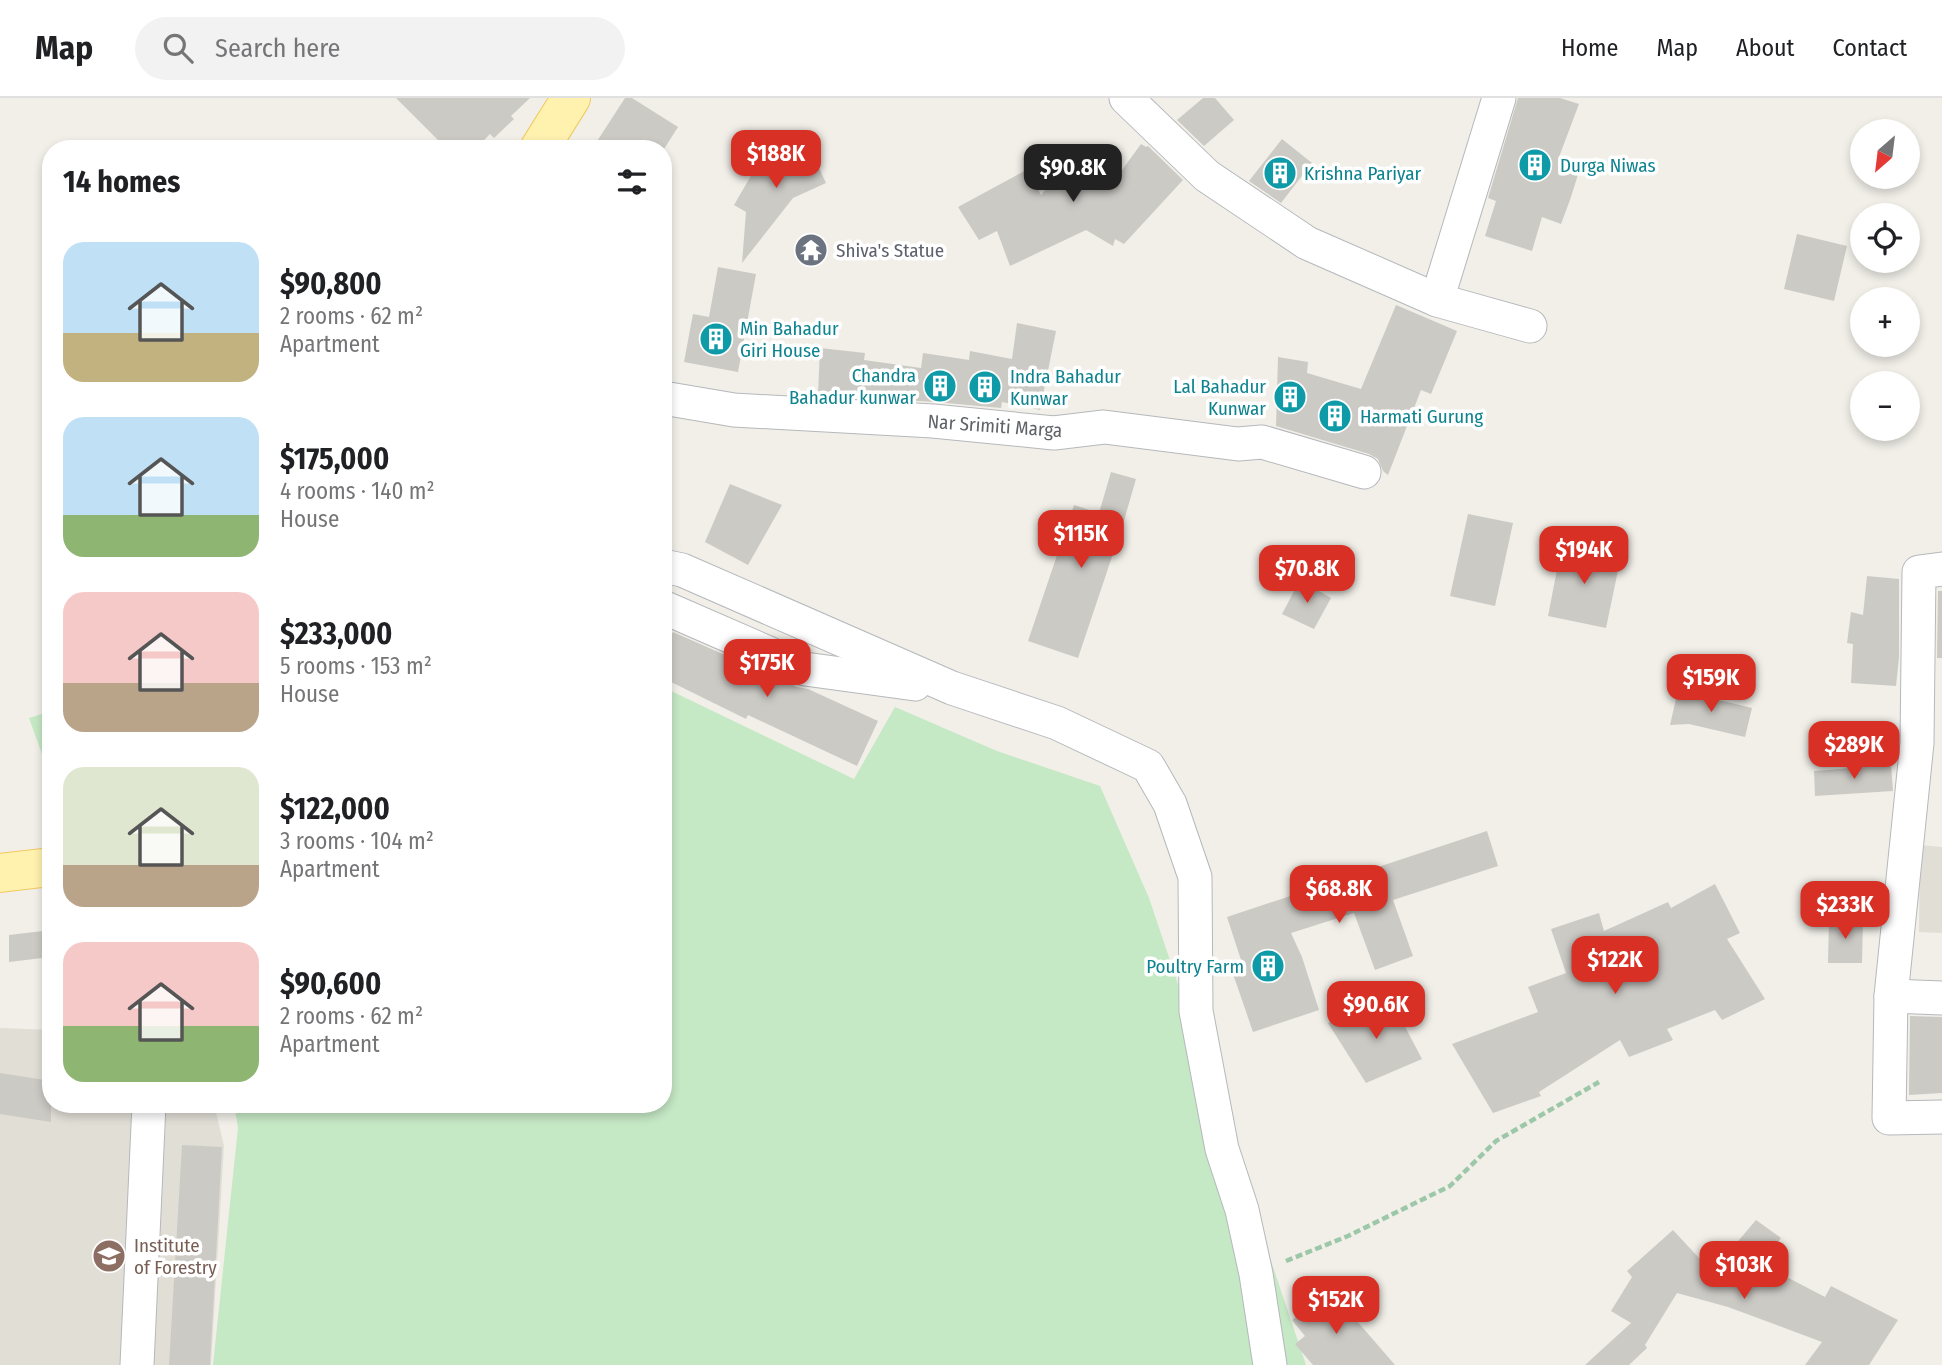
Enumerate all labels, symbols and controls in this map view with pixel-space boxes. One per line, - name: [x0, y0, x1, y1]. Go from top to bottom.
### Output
- search box: [135, 17, 625, 80]
- text: Map: [35, 28, 93, 68]
- icon: search: [159, 29, 197, 67]
- text: Search here: [215, 33, 340, 64]
- text: Home: [1561, 34, 1618, 62]
- text: Map: [1656, 34, 1698, 62]
- text: About: [1736, 34, 1794, 62]
- text: Contact: [1832, 34, 1907, 62]
- north arrow: [1850, 119, 1920, 189]
- map controls: [1850, 119, 1920, 441]
- pin: $188K: [727, 130, 825, 190]
- text: $188K: [747, 139, 805, 167]
- pin: $90.8K: [1016, 144, 1130, 204]
- building icon: Durga Niwas: [1516, 146, 1554, 184]
- text: $90.8K: [1040, 153, 1106, 181]
- building icon: Krishna Pariyar: [1261, 154, 1299, 192]
- place label: Durga Niwas: [1560, 154, 1656, 177]
- place label: Krishna Pariyar: [1304, 162, 1422, 185]
- icon: filters: [613, 163, 651, 201]
- text: 14 homes: [63, 164, 180, 200]
- button: locate: [1850, 203, 1920, 273]
- temple icon: Shiva's Statue: [792, 231, 830, 269]
- place label: Shiva's Statue: [836, 239, 944, 262]
- text: $90,800: [280, 266, 382, 302]
- icon: home: [119, 270, 203, 354]
- button: +: [1850, 287, 1920, 357]
- text: 2 rooms · 62 m²: [280, 302, 423, 330]
- place label: Min Bahadur Giri House: [740, 317, 839, 362]
- building icon: Min Bahadur Giri House: [697, 320, 735, 358]
- text: Apartment: [280, 330, 380, 358]
- place label: Chandra Bahadur kunwar: [789, 364, 916, 409]
- place label: Indra Bahadur Kunwar: [1010, 365, 1121, 410]
- building icon: Chandra Bahadur kunwar: [921, 367, 959, 405]
- building icon: Indra Bahadur Kunwar: [966, 368, 1004, 406]
- button: −: [1850, 371, 1920, 441]
- place label: Lal Bahadur Kunwar: [1173, 375, 1266, 420]
- building icon: Lal Bahadur Kunwar: [1271, 378, 1309, 416]
- building icon: Harmati Gurung: [1316, 397, 1354, 435]
- place label: Harmati Gurung: [1360, 405, 1483, 428]
- street label: Nar Srimiti Marga: [927, 410, 1063, 442]
- text: $175,000: [280, 441, 389, 477]
- icon: home: [119, 445, 203, 529]
- text: 4 rooms · 140 m²: [280, 477, 435, 505]
- text: House: [280, 505, 339, 533]
- pin: $115K: [1032, 510, 1130, 570]
- text: $115K: [1054, 519, 1108, 547]
- pin: $194K: [1535, 526, 1633, 586]
- text: $194K: [1555, 535, 1613, 563]
- pin: $70.8K: [1250, 546, 1364, 605]
- text: $70.8K: [1275, 554, 1339, 582]
- text: $233,000: [280, 616, 392, 652]
- icon: home: [119, 620, 203, 704]
- pin: $175K: [718, 640, 816, 699]
- text: $175K: [740, 648, 794, 676]
- text: 5 rooms · 153 m²: [280, 652, 432, 680]
- pin: $159K: [1662, 654, 1760, 714]
- text: $159K: [1683, 663, 1739, 691]
- text: House: [280, 680, 339, 708]
- pin: $289K: [1805, 722, 1903, 781]
- text: $289K: [1824, 730, 1884, 758]
- text: $122,000: [280, 791, 390, 827]
- icon: home: [119, 795, 203, 879]
- text: 3 rooms · 104 m²: [280, 827, 434, 855]
- text: Apartment: [280, 855, 380, 883]
- pin: $68.8K: [1282, 866, 1396, 925]
- text: $68.8K: [1306, 874, 1372, 902]
- pin: $233K: [1796, 882, 1894, 941]
- text: $233K: [1817, 890, 1874, 918]
- pin: $122K: [1566, 936, 1664, 996]
- text: $122K: [1587, 945, 1643, 973]
- building icon: Poultry Farm: [1249, 947, 1287, 985]
- place label: Poultry Farm: [1146, 955, 1244, 978]
- text: $90,600: [280, 966, 381, 1002]
- icon: home: [119, 970, 203, 1054]
- pin: $90.6K: [1319, 982, 1433, 1041]
- text: $90.6K: [1343, 990, 1409, 1018]
- text: 2 rooms · 62 m²: [280, 1002, 423, 1030]
- text: Apartment: [280, 1030, 380, 1058]
- place label: Institute of Forestry: [134, 1234, 217, 1279]
- school or university icon: Institute of Forestry: [90, 1237, 128, 1275]
- pin: $103K: [1695, 1242, 1793, 1301]
- text: $103K: [1716, 1250, 1772, 1278]
- pin: $152K: [1287, 1276, 1385, 1336]
- text: $152K: [1308, 1285, 1364, 1313]

